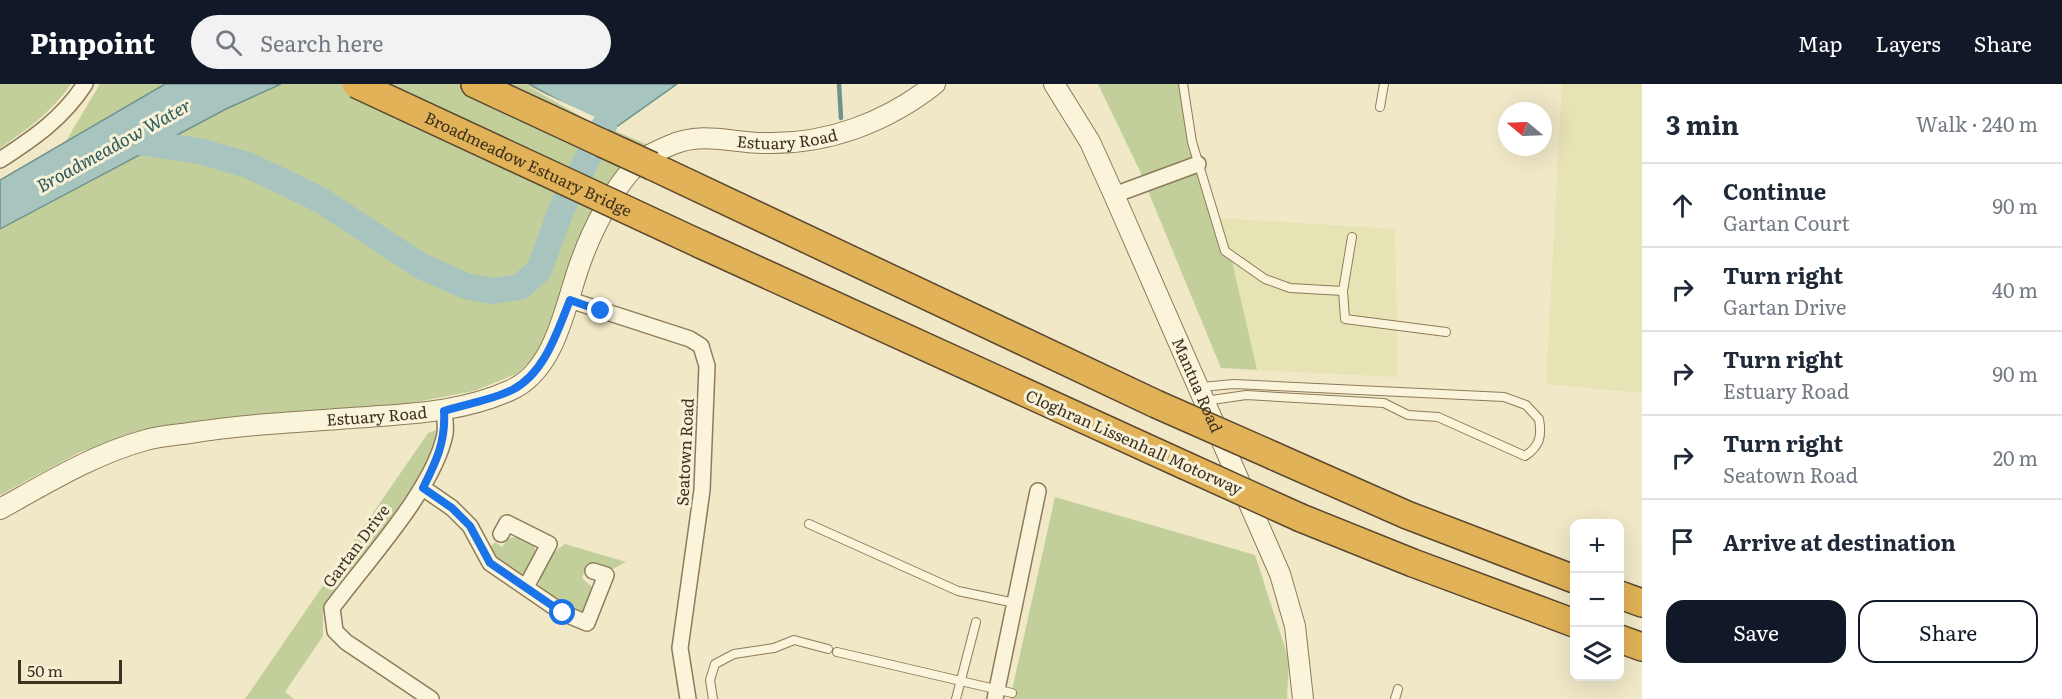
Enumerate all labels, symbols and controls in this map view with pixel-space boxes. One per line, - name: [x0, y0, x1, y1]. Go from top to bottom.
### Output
- search box: [191, 15, 611, 69]
- text: Pinpoint: [30, 21, 155, 63]
- icon: search: [212, 26, 245, 59]
- text: Search here: [260, 26, 383, 59]
- text: Map: [1798, 27, 1843, 58]
- text: Layers: [1876, 27, 1941, 58]
- text: Share: [1974, 27, 2032, 58]
- water label: Broadmeadow Water: [31, 91, 195, 198]
- north arrow: [1498, 102, 1552, 156]
- text: 3 min: [1666, 104, 1739, 143]
- street label: Broadmeadow Estuary Bridge: [421, 105, 636, 222]
- text: Walk · 240 m: [1916, 108, 2038, 138]
- street label: Estuary Road: [736, 122, 840, 154]
- text: Continue: [1723, 174, 1826, 207]
- icon: ahead: [1666, 189, 1699, 222]
- text: 90 m: [1993, 190, 2038, 220]
- text: Gartan Court: [1723, 207, 1850, 237]
- text: Turn right: [1723, 258, 1843, 291]
- icon: right: [1666, 273, 1699, 306]
- text: 40 m: [1992, 274, 2038, 304]
- text: Gartan Drive: [1723, 291, 1846, 321]
- route end: [587, 297, 613, 323]
- street label: Mantua Road: [1167, 333, 1230, 436]
- text: Turn right: [1723, 342, 1843, 375]
- icon: right: [1666, 357, 1699, 390]
- text: 90 m: [1993, 358, 2038, 388]
- text: Estuary Road: [1723, 375, 1849, 405]
- street label: Cloghran Lissenhall Motorway: [1022, 382, 1247, 500]
- street label: Seatown Road: [669, 397, 699, 506]
- street label: Estuary Road: [326, 399, 428, 431]
- text: Turn right: [1723, 426, 1843, 459]
- icon: right: [1666, 441, 1699, 474]
- text: 20 m: [1993, 442, 2038, 472]
- text: Seatown Road: [1723, 459, 1858, 489]
- street label: Gartan Drive: [316, 499, 394, 592]
- map controls: [1570, 519, 1624, 681]
- button: +: [1570, 519, 1624, 573]
- icon: arrive: [1666, 525, 1699, 558]
- text: Arrive at destination: [1723, 525, 1956, 558]
- button: −: [1570, 573, 1624, 627]
- route start: [549, 599, 575, 625]
- button: Save: [1666, 600, 1846, 663]
- button: Share: [1858, 600, 2038, 663]
- button: layers: [1570, 627, 1624, 681]
- scale bar: [18, 657, 122, 684]
- text: 50 m: [27, 658, 63, 682]

